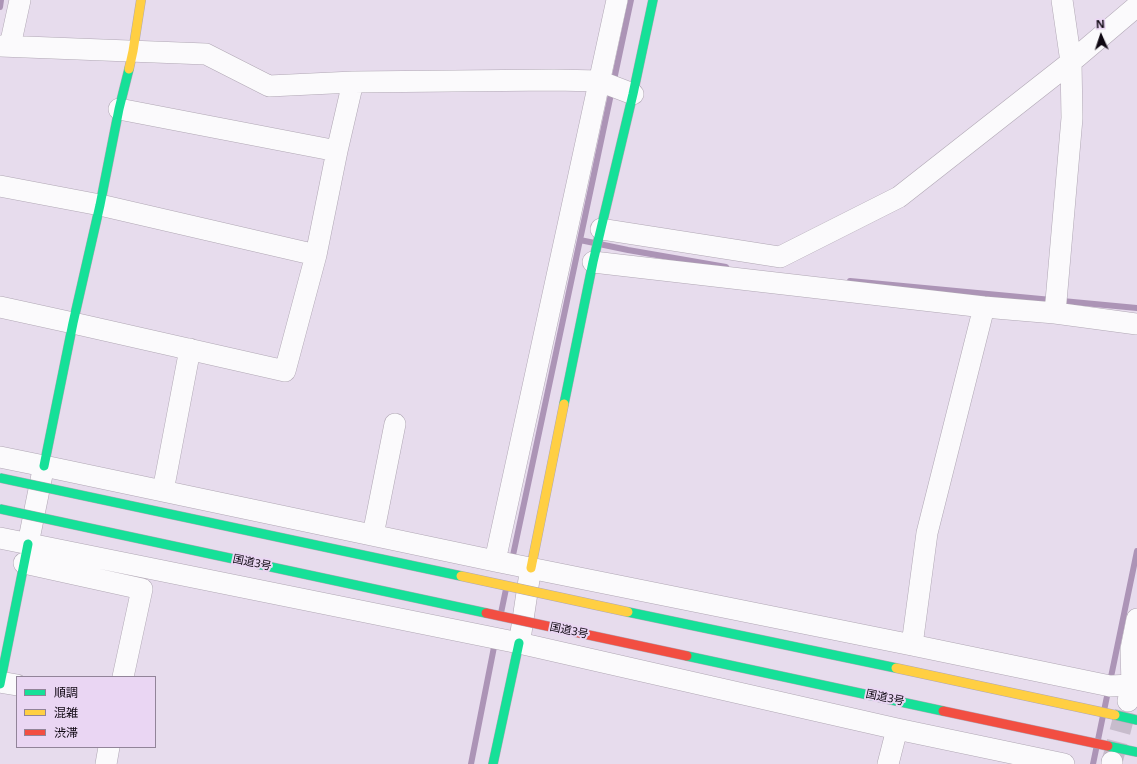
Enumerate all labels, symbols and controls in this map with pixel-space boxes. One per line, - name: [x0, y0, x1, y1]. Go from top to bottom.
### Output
- north arrow: [1081, 16, 1121, 56]
- text: N: [1095, 16, 1105, 31]
- street label: 国道3号: [231, 552, 273, 574]
- street label: 国道3号: [548, 620, 590, 642]
- legend: [16, 676, 156, 748]
- text: 順調: [54, 684, 78, 701]
- street label: 国道3号: [864, 687, 906, 709]
- text: 混雑: [54, 704, 78, 721]
- text: 渋滞: [54, 724, 78, 741]

